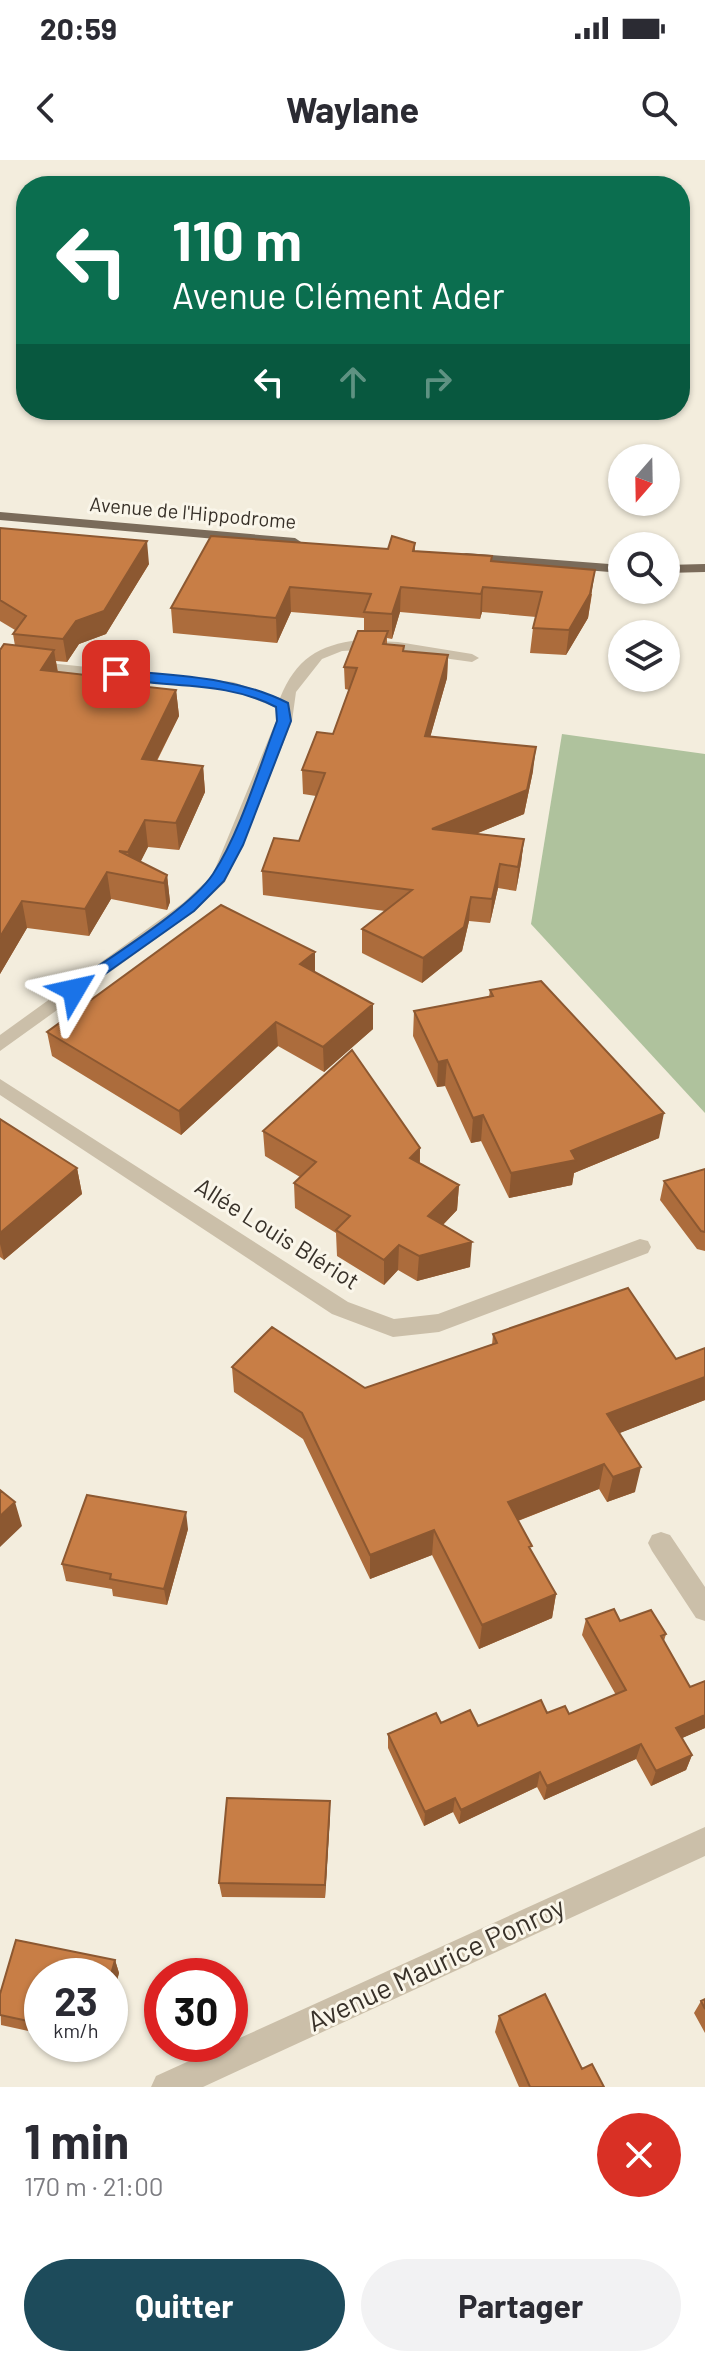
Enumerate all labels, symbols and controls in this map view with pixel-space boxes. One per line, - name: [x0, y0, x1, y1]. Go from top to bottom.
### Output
- text: 20:59: [40, 10, 117, 46]
- icon: back: [24, 86, 68, 130]
- icon: search: [637, 86, 681, 130]
- text: Waylane: [286, 87, 419, 130]
- text: 110 m: [172, 205, 302, 272]
- icon: left: [40, 208, 144, 312]
- text: Avenue Clément Ader: [172, 273, 505, 316]
- icon: left: [247, 360, 291, 404]
- icon: ahead: [331, 360, 375, 404]
- icon: right: [415, 360, 459, 404]
- north arrow: [608, 444, 680, 516]
- map controls: [608, 444, 680, 692]
- street label: Avenue de l'Hippodrome: [89, 491, 297, 533]
- button: search: [608, 532, 680, 604]
- button: layers: [608, 620, 680, 692]
- pin: [82, 640, 150, 708]
- icon: arrive: [94, 652, 138, 696]
- position arrow: [32, 948, 116, 1032]
- street label: Allée Louis Blériot: [190, 1171, 365, 1295]
- street label: Avenue Maurice Ponroy: [301, 1888, 570, 2038]
- speed limit sign: 30: [144, 1958, 248, 2062]
- text: 23: [54, 1976, 98, 2024]
- text: km/h: [53, 2018, 99, 2042]
- text: 1 min: [24, 2111, 129, 2169]
- button: close: [597, 2113, 681, 2197]
- text: 170 m · 21:00: [24, 2170, 164, 2201]
- button: Quitter: [24, 2259, 345, 2351]
- button: Partager: [361, 2259, 681, 2351]

